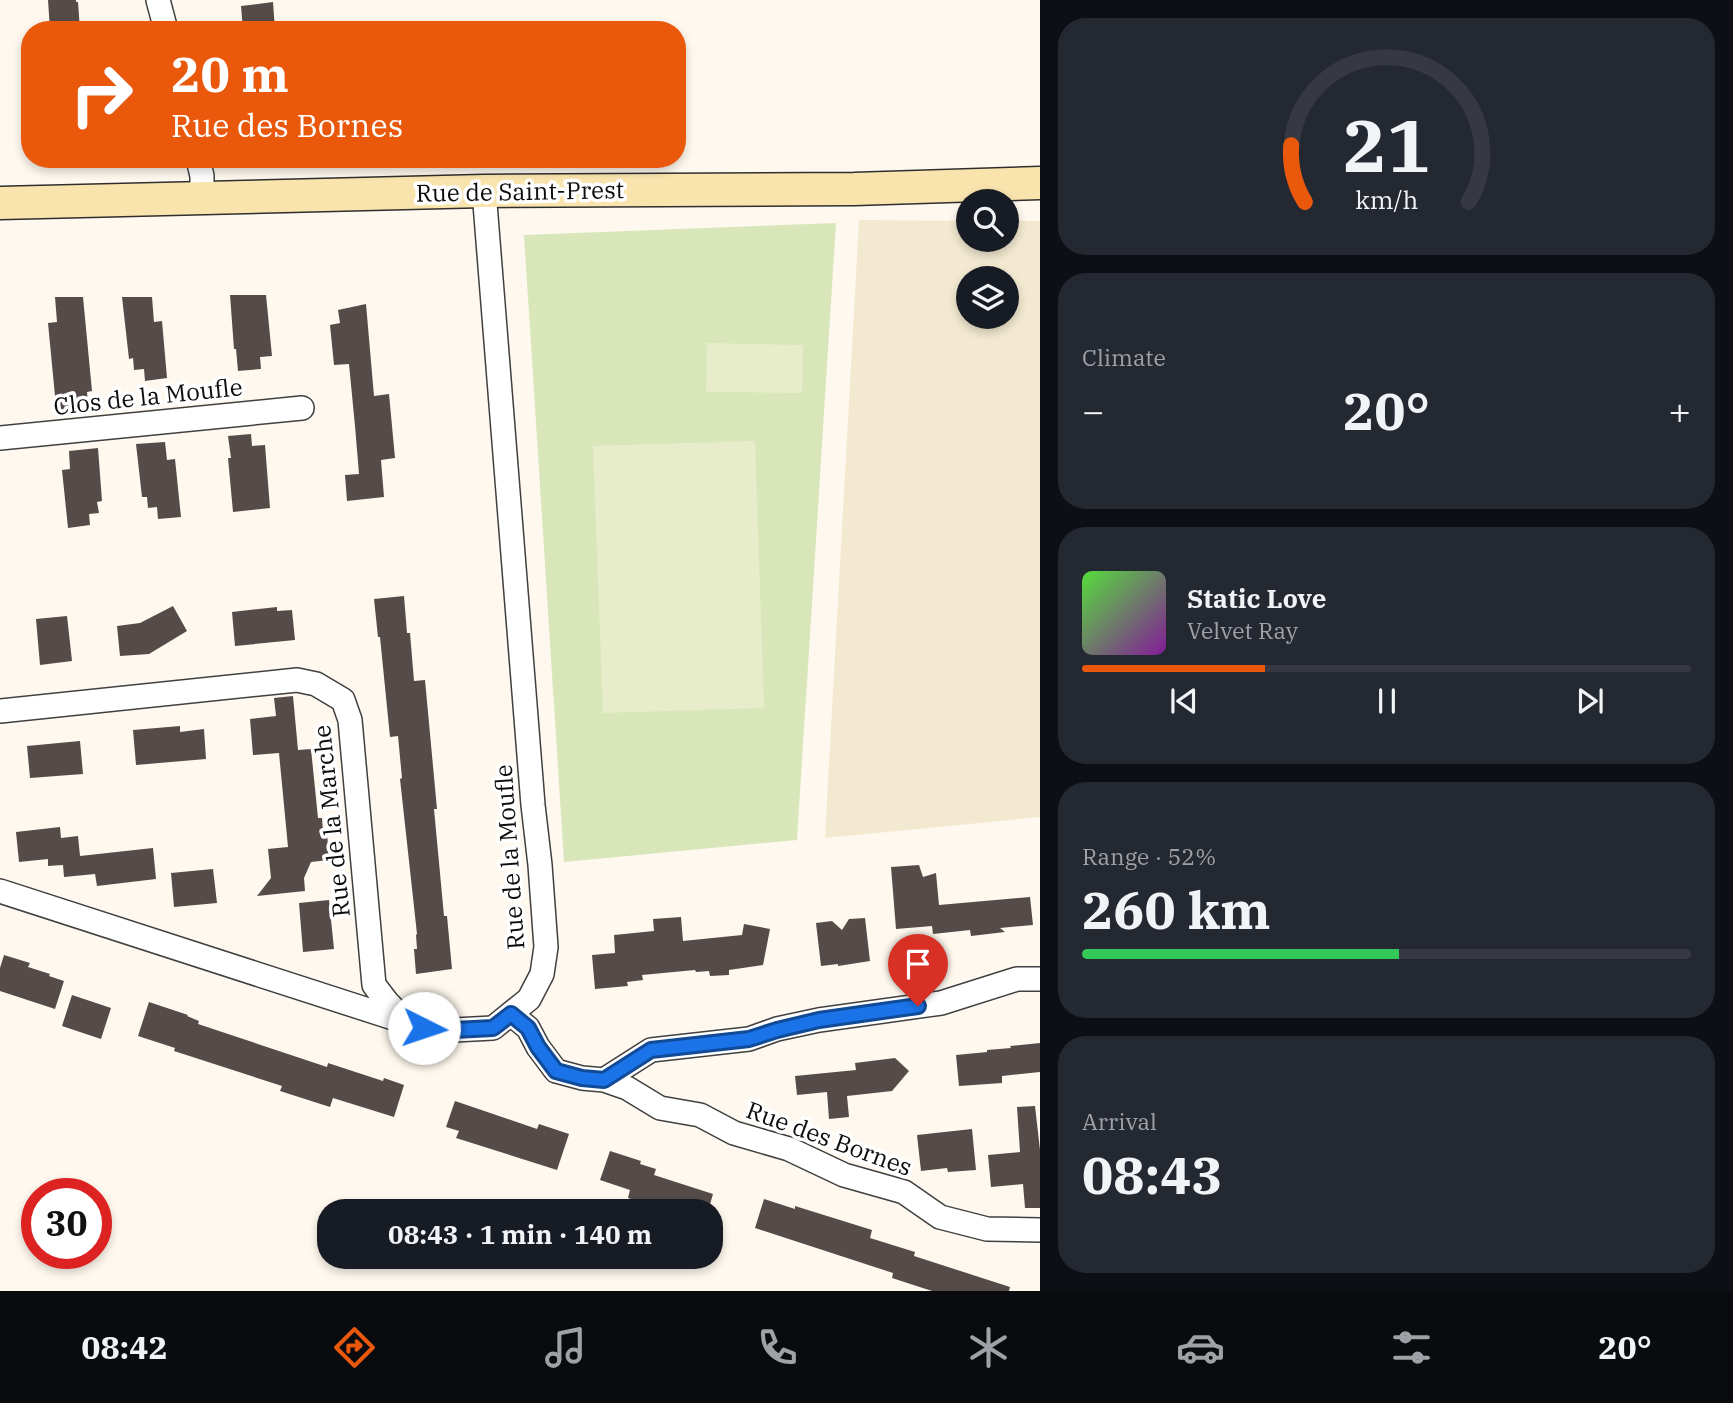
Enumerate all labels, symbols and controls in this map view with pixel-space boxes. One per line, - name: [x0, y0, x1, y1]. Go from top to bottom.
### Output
- text: 20 m: [171, 42, 289, 105]
- icon: right: [56, 49, 147, 140]
- text: 21: [1343, 98, 1430, 193]
- text: Rue des Bornes: [171, 104, 403, 146]
- street label: Rue de Saint-Prest: [416, 173, 624, 209]
- text: km/h: [1355, 183, 1418, 216]
- map controls: [956, 189, 1019, 329]
- button: search: [956, 189, 1019, 252]
- button: layers: [956, 266, 1019, 329]
- text: Climate: [1082, 342, 1166, 372]
- street label: Clos de la Moufle: [52, 370, 244, 422]
- text: 20°: [1343, 377, 1430, 444]
- text: −: [1082, 386, 1105, 435]
- text: +: [1668, 386, 1691, 435]
- text: Static Love: [1187, 581, 1326, 615]
- text: Velvet Ray: [1187, 615, 1298, 645]
- icon: previous: [1165, 682, 1203, 720]
- icon: pause: [1368, 682, 1406, 720]
- icon: next: [1571, 682, 1609, 720]
- street label: Rue de la Marche: [305, 723, 357, 919]
- street label: Rue de la Moufle: [487, 763, 531, 951]
- text: Range · 52%: [1082, 841, 1216, 871]
- text: 260 km: [1082, 876, 1271, 943]
- pin: [888, 934, 948, 1006]
- icon: arrive: [899, 945, 937, 983]
- position arrow: [387, 991, 461, 1065]
- street label: Rue des Bornes: [742, 1093, 917, 1183]
- text: Arrival: [1082, 1106, 1157, 1136]
- text: 08:43: [1082, 1141, 1223, 1208]
- speed limit sign: 30: [21, 1178, 112, 1269]
- text: 08:43 · 1 min · 140 m: [388, 1217, 652, 1251]
- icon: directions: [330, 1323, 379, 1372]
- icon: music: [541, 1323, 590, 1372]
- icon: phone: [753, 1323, 802, 1372]
- icon: climate: [964, 1323, 1013, 1372]
- icon: car: [1176, 1323, 1225, 1372]
- icon: filters: [1387, 1323, 1436, 1372]
- text: 08:42: [81, 1326, 168, 1368]
- text: 20°: [1598, 1326, 1652, 1368]

